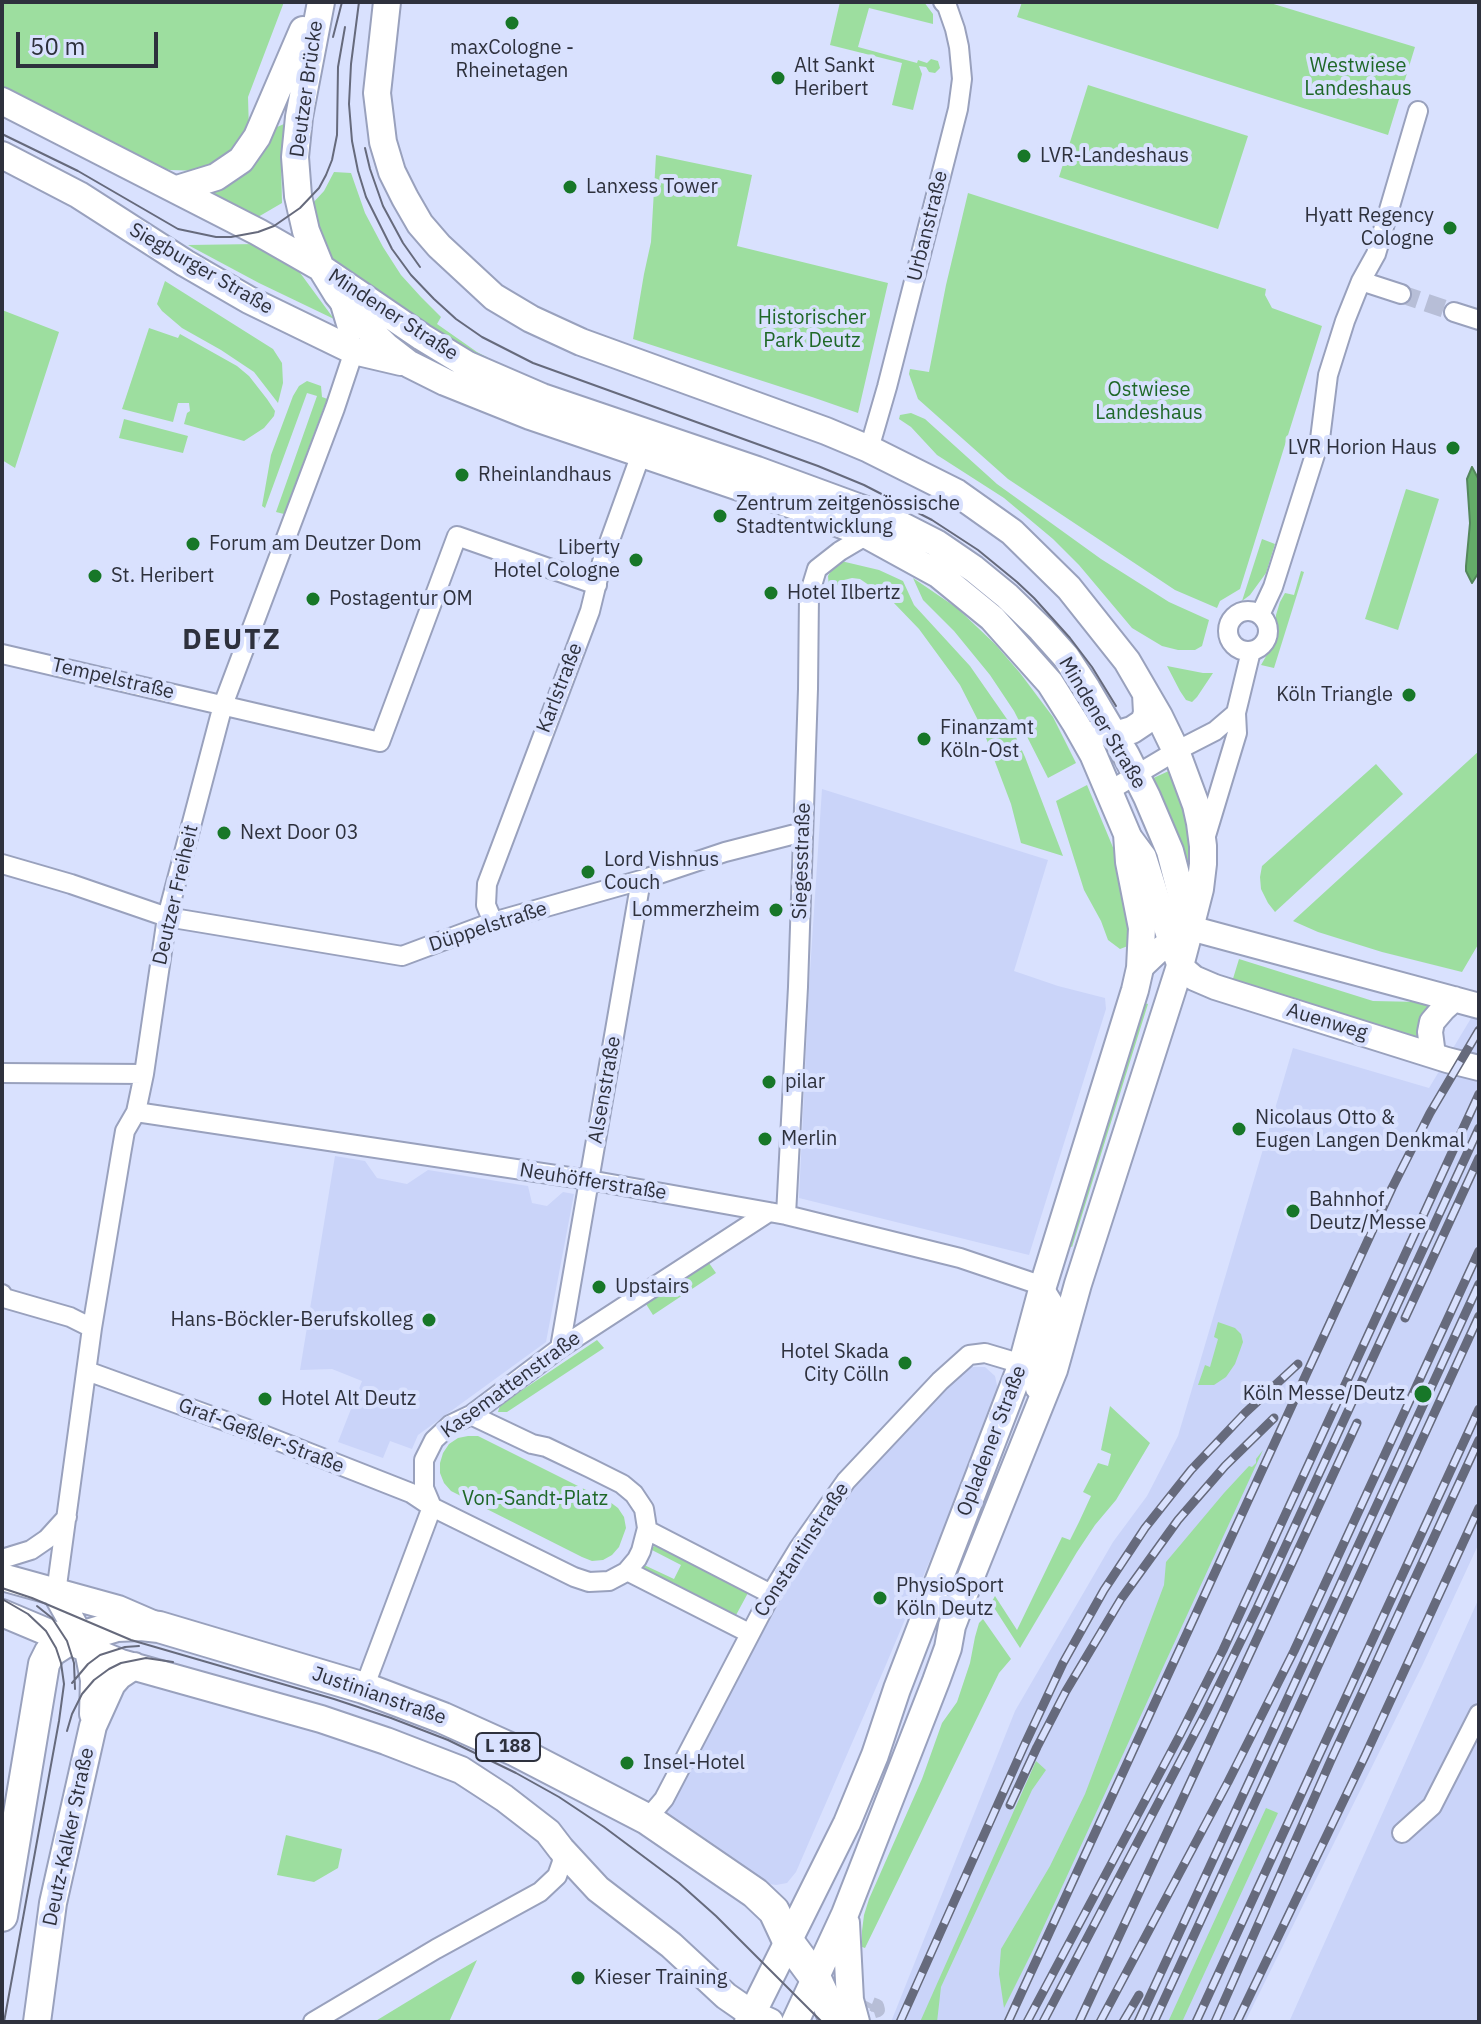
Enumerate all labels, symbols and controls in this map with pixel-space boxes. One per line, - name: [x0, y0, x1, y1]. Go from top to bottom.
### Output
- marker: maxCologne - Rheinetagen: [503, 14, 521, 32]
- scale bar: [20, 16, 162, 66]
- street label: Deutzer Brücke: [286, 19, 328, 159]
- text: 50 m: [30, 30, 85, 62]
- place label: maxCologne - Rheinetagen: [450, 36, 574, 83]
- place label: Alt Sankt Heribert: [794, 54, 875, 101]
- park label: Westwiese Landeshaus: [1304, 54, 1412, 101]
- marker: Alt Sankt Heribert: [769, 69, 787, 87]
- place label: LVR-Landeshaus: [1040, 144, 1189, 168]
- marker: LVR-Landeshaus: [1015, 147, 1033, 165]
- street label: Urbanstraße: [903, 168, 953, 284]
- place label: Lanxess Tower: [586, 175, 718, 199]
- marker: Lanxess Tower: [561, 178, 579, 196]
- place label: Hyatt Regency Cologne: [1305, 204, 1434, 251]
- street label: Siegburger Straße: [125, 218, 277, 320]
- marker: Hyatt Regency Cologne: [1441, 219, 1459, 237]
- street label: Mindener Straße: [324, 264, 462, 366]
- park label: Historischer Park Deutz: [758, 306, 866, 353]
- park label: Ostwiese Landeshaus: [1095, 378, 1203, 425]
- place label: LVR Horion Haus: [1288, 436, 1437, 460]
- marker: LVR Horion Haus: [1444, 439, 1462, 457]
- place label: Rheinlandhaus: [478, 463, 612, 487]
- marker: Rheinlandhaus: [453, 466, 471, 484]
- place label: Zentrum zeitgenössische Stadtentwicklung: [736, 492, 960, 539]
- marker: Zentrum zeitgenössische Stadtentwicklung: [711, 507, 729, 525]
- place label: Forum am Deutzer Dom: [209, 532, 422, 556]
- marker: Forum am Deutzer Dom: [184, 535, 202, 553]
- place label: Liberty Hotel Cologne: [493, 536, 620, 583]
- marker: Liberty Hotel Cologne: [627, 551, 645, 569]
- place label: St. Heribert: [111, 564, 214, 588]
- marker: St. Heribert: [86, 567, 104, 585]
- place label: Hotel Ilbertz: [787, 581, 900, 605]
- marker: Hotel Ilbertz: [762, 584, 780, 602]
- place label: Postagentur OM: [329, 587, 473, 611]
- marker: Postagentur OM: [304, 590, 322, 608]
- district label: DEUTZ: [182, 624, 282, 658]
- street label: Karlstraße: [532, 640, 588, 736]
- street label: Tempelstraße: [49, 653, 177, 705]
- street label: Mindener Straße: [1053, 653, 1151, 793]
- place label: Köln Triangle: [1276, 683, 1393, 707]
- marker: Köln Triangle: [1400, 686, 1418, 704]
- place label: Finanzamt Köln-Ost: [940, 716, 1034, 763]
- marker: Finanzamt Köln-Ost: [915, 730, 933, 748]
- street label: Siegesstraße: [788, 802, 816, 920]
- place label: Next Door 03: [240, 821, 359, 845]
- street label: Deutzer Freiheit: [148, 823, 204, 967]
- marker: Next Door 03: [215, 824, 233, 842]
- place label: Lord Vishnus Couch: [604, 848, 719, 895]
- marker: Lord Vishnus Couch: [579, 863, 597, 881]
- street label: Düppelstraße: [426, 897, 550, 957]
- place label: Lommerzheim: [632, 898, 760, 922]
- marker: Lommerzheim: [767, 901, 785, 919]
- street label: Auenweg: [1284, 998, 1370, 1046]
- street label: Alsenstraße: [584, 1034, 626, 1146]
- place label: pilar: [785, 1070, 825, 1094]
- marker: pilar: [760, 1073, 778, 1091]
- place label: Nicolaus Otto & Eugen Langen Denkmal: [1255, 1106, 1465, 1153]
- marker: Nicolaus Otto & Eugen Langen Denkmal: [1230, 1120, 1248, 1138]
- place label: Merlin: [781, 1127, 837, 1151]
- marker: Merlin: [756, 1130, 774, 1148]
- street label: Neuhöfferstraße: [518, 1159, 668, 1205]
- place label: Bahnhof Deutz/Messe: [1309, 1188, 1426, 1235]
- marker: Bahnhof Deutz/Messe: [1284, 1202, 1302, 1220]
- place label: Upstairs: [615, 1275, 690, 1299]
- marker: Upstairs: [590, 1278, 608, 1296]
- place label: Hans-Böckler-Berufskolleg: [170, 1308, 413, 1332]
- marker: Hans-Böckler-Berufskolleg: [420, 1311, 438, 1329]
- street label: Kasemattenstraße: [437, 1326, 585, 1444]
- place label: Hotel Skada City Cölln: [781, 1340, 889, 1387]
- marker: Hotel Skada City Cölln: [896, 1354, 914, 1372]
- street label: Opladener Straße: [952, 1362, 1032, 1520]
- place label: Köln Messe/Deutz: [1243, 1382, 1405, 1406]
- marker: Köln Messe/Deutz: [1412, 1383, 1434, 1405]
- place label: Hotel Alt Deutz: [281, 1387, 416, 1411]
- marker: Hotel Alt Deutz: [256, 1390, 274, 1408]
- street label: Graf-Geßler-Straße: [175, 1393, 347, 1479]
- street label: Constantinstraße: [750, 1478, 854, 1622]
- park label: Von-Sandt-Platz: [462, 1487, 608, 1511]
- place label: PhysioSport Köln Deutz: [896, 1574, 1004, 1621]
- marker: PhysioSport Köln Deutz: [871, 1589, 889, 1607]
- street label: Justinianstraße: [309, 1662, 449, 1730]
- road number: L 188: [476, 1733, 540, 1761]
- street label: Deutz-Kalker Straße: [38, 1746, 100, 1928]
- place label: Insel-Hotel: [643, 1751, 745, 1775]
- marker: Insel-Hotel: [618, 1754, 636, 1772]
- place label: Kieser Training: [594, 1966, 727, 1990]
- marker: Kieser Training: [569, 1969, 587, 1987]

